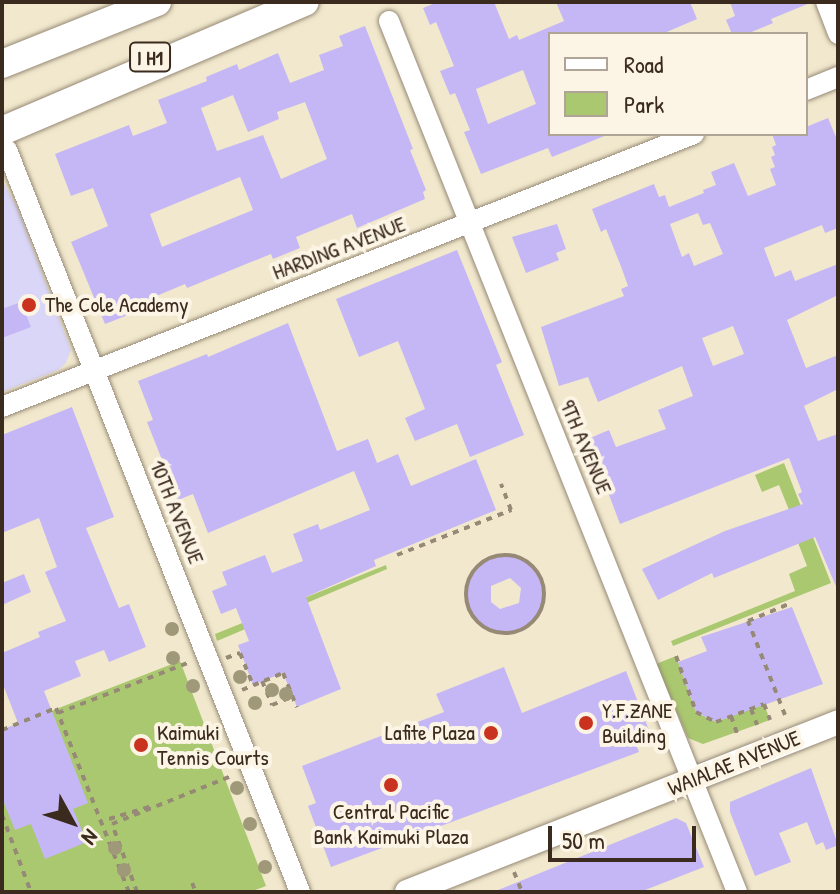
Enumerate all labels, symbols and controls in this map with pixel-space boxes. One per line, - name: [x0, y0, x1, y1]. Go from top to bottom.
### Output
- legend: [548, 32, 808, 136]
- road number: I H1: [128, 41, 172, 73]
- text: Road: [624, 48, 663, 80]
- text: Park: [624, 88, 664, 120]
- street label: HARDING AVENUE: [269, 211, 409, 285]
- place label: The Cole Academy: [45, 292, 188, 318]
- marker: The Cole Academy: [20, 296, 38, 314]
- street label: 9TH AVENUE: [554, 396, 618, 498]
- street label: 10TH AVENUE: [144, 456, 210, 568]
- place label: Y.F.ZANE Building: [602, 697, 673, 748]
- marker: Y.F.ZANE Building: [577, 714, 595, 732]
- place label: Kaimuki Tennis Courts: [157, 719, 269, 770]
- place label: Lafite Plaza: [385, 720, 475, 746]
- marker: Lafite Plaza: [482, 724, 500, 742]
- street label: WAIALAE AVENUE: [664, 724, 804, 802]
- marker: Kaimuki Tennis Courts: [132, 736, 150, 754]
- marker: Central Pacific Bank Kaimuki Plaza: [382, 776, 400, 794]
- north arrow: [32, 782, 112, 862]
- place label: Central Pacific Bank Kaimuki Plaza: [314, 798, 468, 850]
- scale bar: [552, 810, 700, 860]
- text: N: [75, 823, 106, 852]
- text: 50 m: [562, 824, 605, 856]

